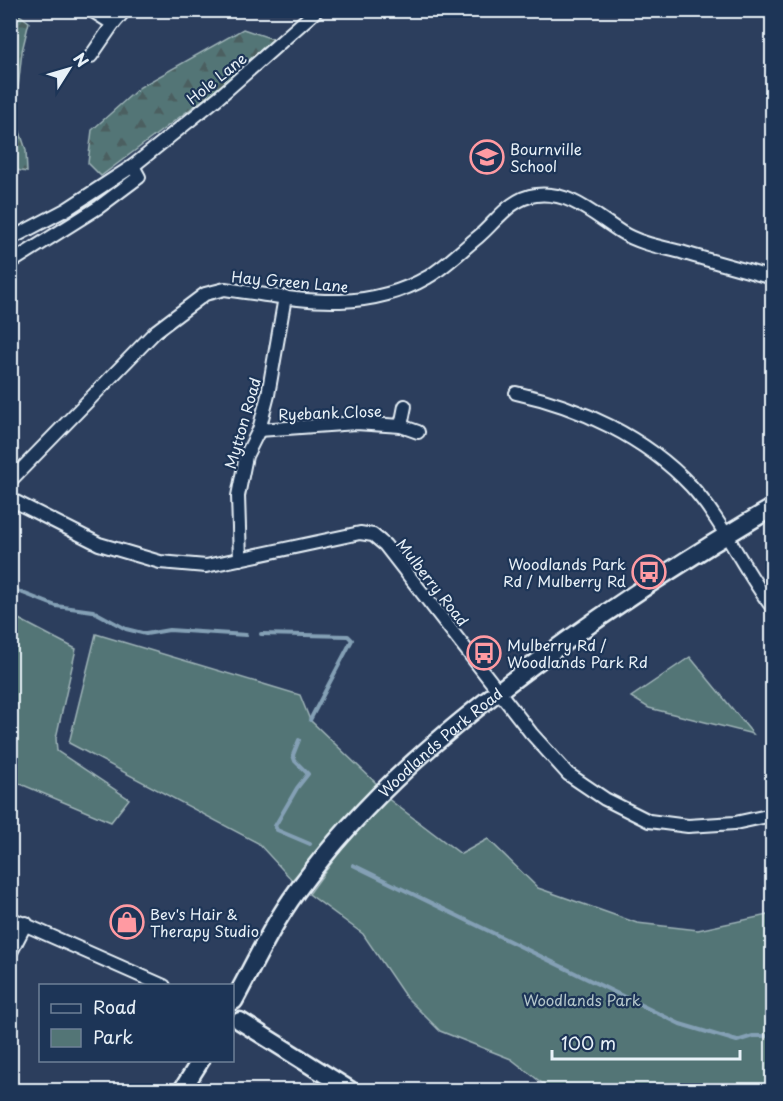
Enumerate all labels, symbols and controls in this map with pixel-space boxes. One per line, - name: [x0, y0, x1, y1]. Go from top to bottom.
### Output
- north arrow: [39, 39, 99, 99]
- text: N: [68, 47, 95, 72]
- street label: Hole Lane: [181, 47, 251, 109]
- place label: Bournville School: [510, 137, 582, 177]
- school or university icon: Bournville School: [469, 139, 505, 175]
- street label: Hay Green Lane: [231, 264, 349, 298]
- street label: Mytton Road: [218, 375, 266, 471]
- street label: Ryebank Close: [278, 399, 382, 425]
- street label: Mulberry Road: [391, 533, 475, 631]
- place label: Woodlands Park Rd / Mulberry Rd: [503, 552, 626, 592]
- bus stop icon: Woodlands Park Rd / Mulberry Rd: [631, 554, 667, 590]
- place label: Mulberry Rd / Woodlands Park Rd: [507, 633, 648, 673]
- bus stop icon: Mulberry Rd / Woodlands Park Rd: [466, 635, 502, 671]
- street label: Woodlands Park Road: [372, 681, 507, 802]
- place label: Bev's Hair & Therapy Studio: [150, 902, 259, 942]
- shop icon: Bev's Hair & Therapy Studio: [109, 904, 145, 940]
- legend: [39, 984, 234, 1062]
- park label: Woodlands Park: [523, 988, 641, 1011]
- text: Road: [93, 993, 137, 1020]
- text: Park: [93, 1023, 133, 1050]
- scale bar: [552, 1023, 740, 1061]
- text: 100 m: [561, 1029, 616, 1056]

